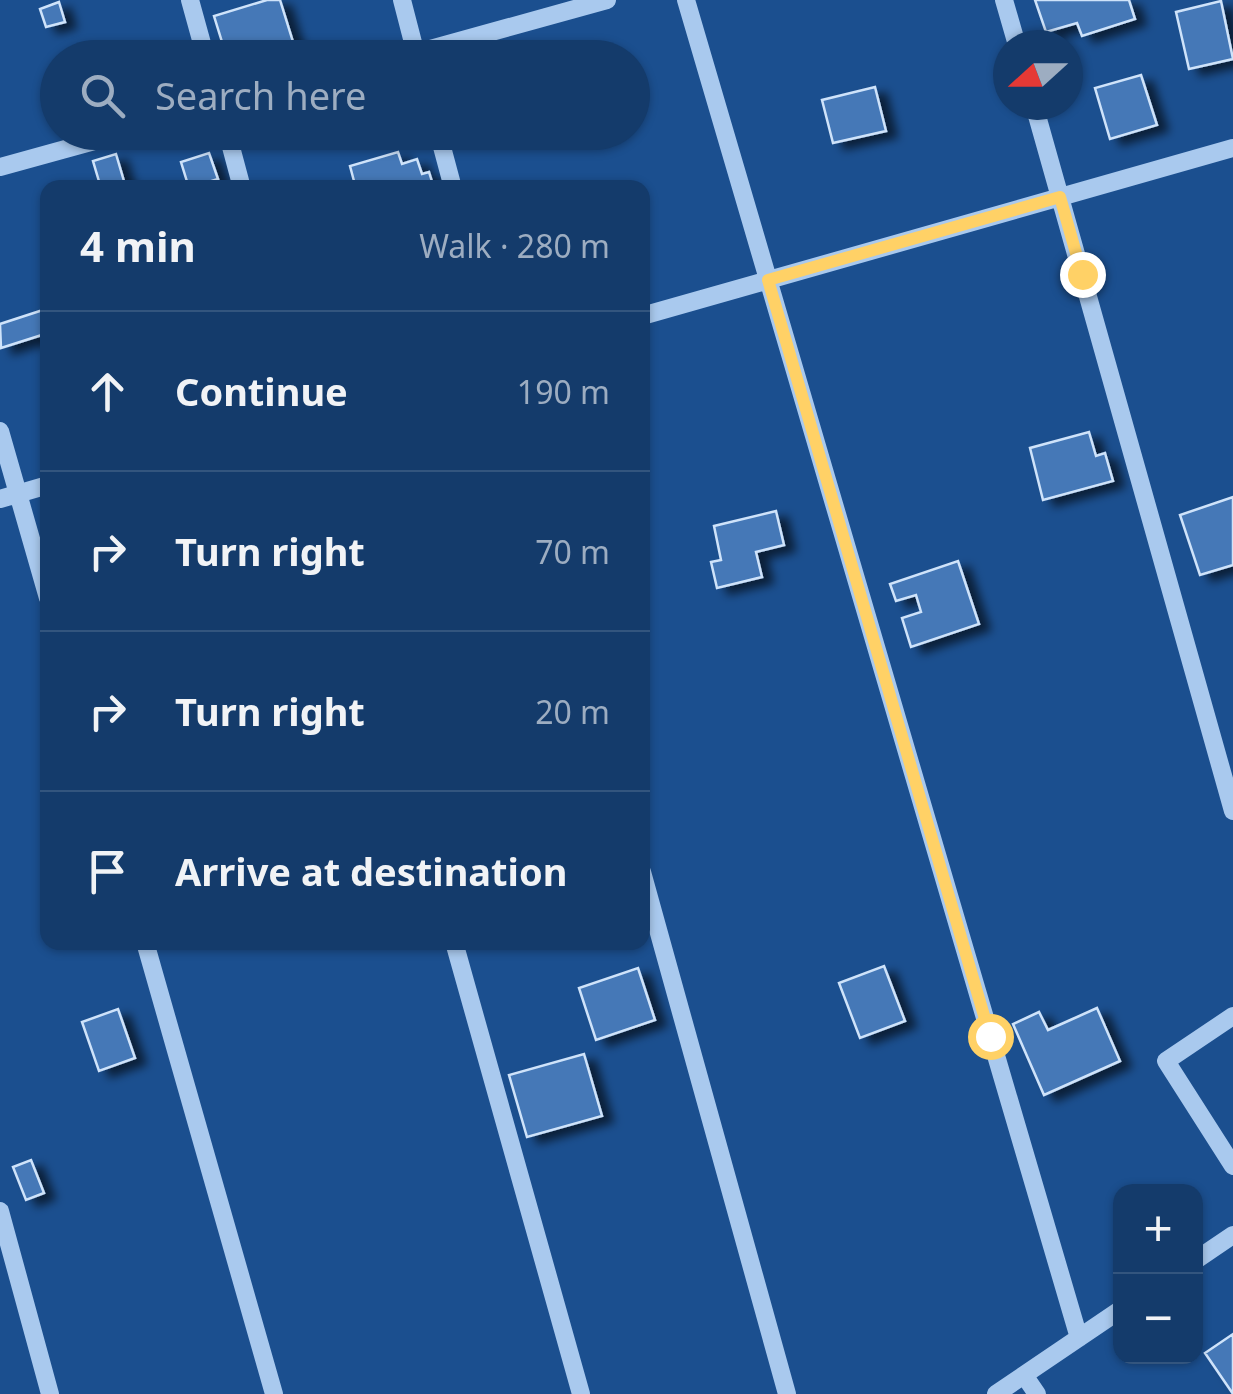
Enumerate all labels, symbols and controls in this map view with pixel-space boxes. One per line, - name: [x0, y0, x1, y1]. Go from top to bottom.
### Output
- north arrow: [993, 30, 1083, 120]
- search box: [40, 40, 650, 150]
- icon: search: [75, 68, 130, 123]
- text: Search here: [155, 69, 366, 121]
- text: 4 min: [80, 217, 196, 274]
- text: Walk · 280 m: [419, 224, 610, 267]
- route end: [1060, 252, 1106, 298]
- icon: ahead: [80, 364, 135, 419]
- text: Continue: [175, 365, 348, 417]
- text: 190 m: [517, 370, 610, 413]
- icon: right: [80, 524, 135, 579]
- text: Turn right: [175, 525, 365, 577]
- text: 70 m: [535, 530, 610, 573]
- icon: right: [80, 684, 135, 739]
- text: Turn right: [175, 685, 365, 737]
- text: 20 m: [535, 690, 610, 733]
- icon: arrive: [80, 844, 135, 899]
- text: Arrive at destination: [175, 845, 567, 897]
- route start: [968, 1014, 1014, 1060]
- map controls: [1113, 1184, 1203, 1364]
- button: +: [1113, 1184, 1203, 1274]
- button: −: [1113, 1274, 1203, 1364]

